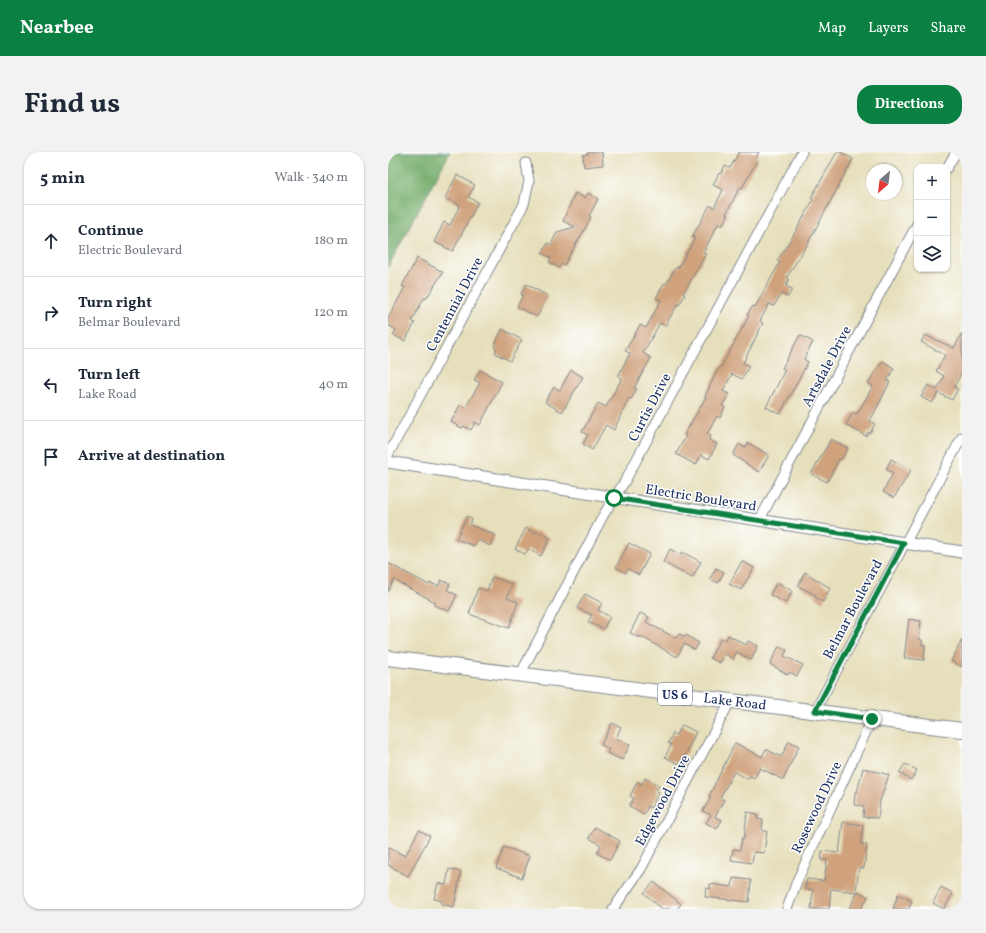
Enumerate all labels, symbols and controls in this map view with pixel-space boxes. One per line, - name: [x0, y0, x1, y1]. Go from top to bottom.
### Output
- text: Nearbee: [20, 15, 94, 41]
- text: Map: [818, 19, 846, 38]
- text: Layers: [868, 19, 908, 38]
- text: Share: [930, 19, 966, 38]
- text: Find us: [24, 85, 120, 124]
- button: Directions: [857, 85, 962, 124]
- north arrow: [866, 164, 902, 200]
- map controls: [914, 164, 950, 272]
- button: +: [914, 164, 950, 200]
- text: 5 min: [40, 167, 85, 190]
- text: Walk · 340 m: [275, 169, 348, 187]
- button: −: [914, 200, 950, 236]
- text: Continue: [78, 221, 143, 242]
- icon: ahead: [40, 230, 62, 252]
- text: 180 m: [314, 232, 348, 250]
- button: layers: [914, 236, 950, 272]
- text: Electric Boulevard: [78, 242, 182, 260]
- street label: Centennial Drive: [422, 254, 488, 355]
- text: Turn right: [78, 293, 152, 314]
- icon: right: [40, 302, 62, 324]
- text: 120 m: [314, 304, 348, 322]
- text: Belmar Boulevard: [78, 314, 181, 332]
- street label: Artsdale Drive: [798, 322, 857, 411]
- text: Turn left: [78, 365, 140, 386]
- street label: Curtis Drive: [624, 370, 676, 445]
- icon: left: [40, 374, 62, 396]
- text: 40 m: [319, 376, 348, 394]
- text: Lake Road: [78, 386, 137, 404]
- icon: arrive: [40, 446, 62, 468]
- text: Arrive at destination: [78, 446, 225, 467]
- street label: Electric Boulevard: [644, 480, 758, 517]
- route start: [605, 489, 623, 507]
- street label: Belmar Boulevard: [819, 556, 888, 663]
- road number: US 6: [658, 683, 692, 705]
- street label: Lake Road: [702, 689, 767, 716]
- route end: [863, 710, 881, 728]
- street label: Edgewood Drive: [631, 752, 695, 850]
- street label: Rosewood Drive: [788, 758, 847, 857]

